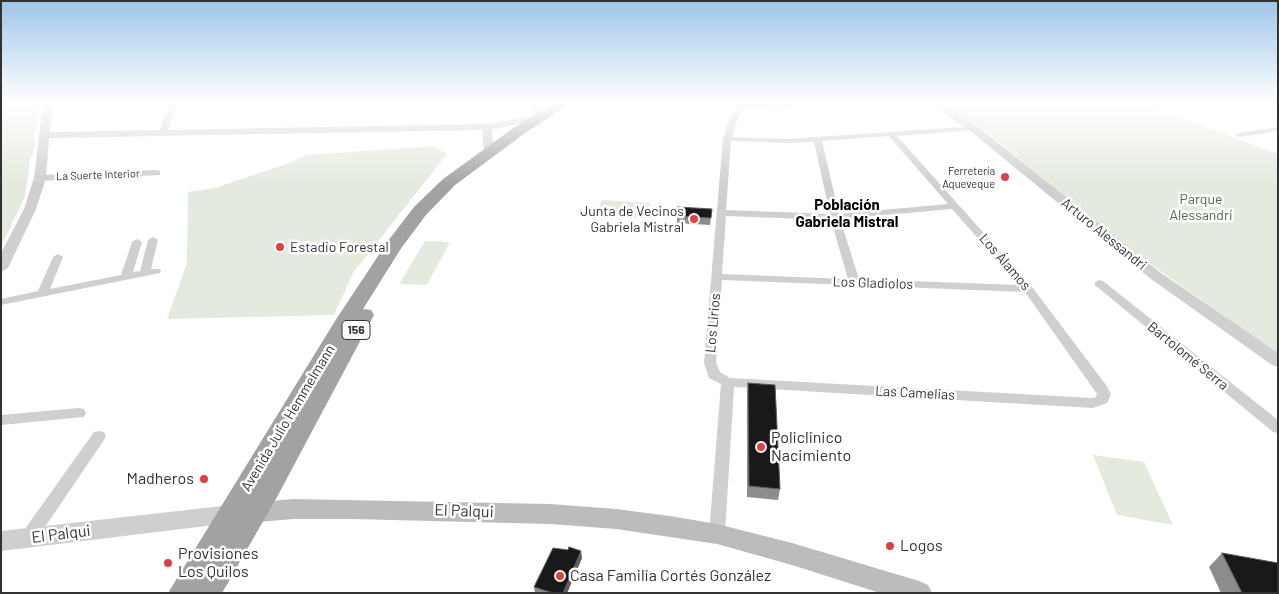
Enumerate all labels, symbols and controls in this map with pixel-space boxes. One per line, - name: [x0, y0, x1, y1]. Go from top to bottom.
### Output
- place label: Ferretería Aqueveque: [942, 164, 995, 190]
- street label: La Suerte Interior: [56, 167, 140, 183]
- marker: Ferretería Aqueveque: [999, 171, 1011, 183]
- park label: Parque Alessandri: [1169, 191, 1233, 223]
- street label: Arturo Alessandri: [1058, 194, 1150, 274]
- district label: Población Gabriela Mistral: [796, 196, 898, 231]
- place label: Junta de Vecinos Gabriela Mistral: [580, 203, 684, 236]
- marker: Junta de Vecinos Gabriela Mistral: [688, 213, 700, 225]
- street label: Los Álamos: [976, 230, 1034, 294]
- place label: Estadio Forestal: [290, 239, 389, 255]
- marker: Estadio Forestal: [274, 241, 286, 253]
- street label: Los Gladiolos: [832, 273, 914, 293]
- street label: Los Lirios: [702, 293, 724, 353]
- street label: Bartolomé Serra: [1144, 318, 1232, 394]
- road number: 156: [342, 320, 370, 340]
- street label: Avenida Julio Hemmelmann: [238, 342, 338, 494]
- street label: Las Camelias: [875, 383, 955, 403]
- place label: Policlinico Nacimiento: [771, 428, 851, 466]
- marker: Policlinico Nacimiento: [755, 441, 767, 453]
- place label: Madheros: [126, 469, 194, 489]
- marker: Madheros: [198, 473, 210, 485]
- street label: El Palqui: [434, 500, 494, 522]
- street label: El Palqui: [30, 521, 92, 547]
- place label: Logos: [900, 536, 943, 556]
- marker: Logos: [884, 540, 896, 552]
- place label: Provisiones Los Quilos: [178, 544, 258, 582]
- marker: Provisiones Los Quilos: [162, 557, 174, 569]
- place label: Casa Familia Cortés González: [570, 566, 771, 586]
- marker: Casa Familia Cortés González: [554, 570, 566, 582]

